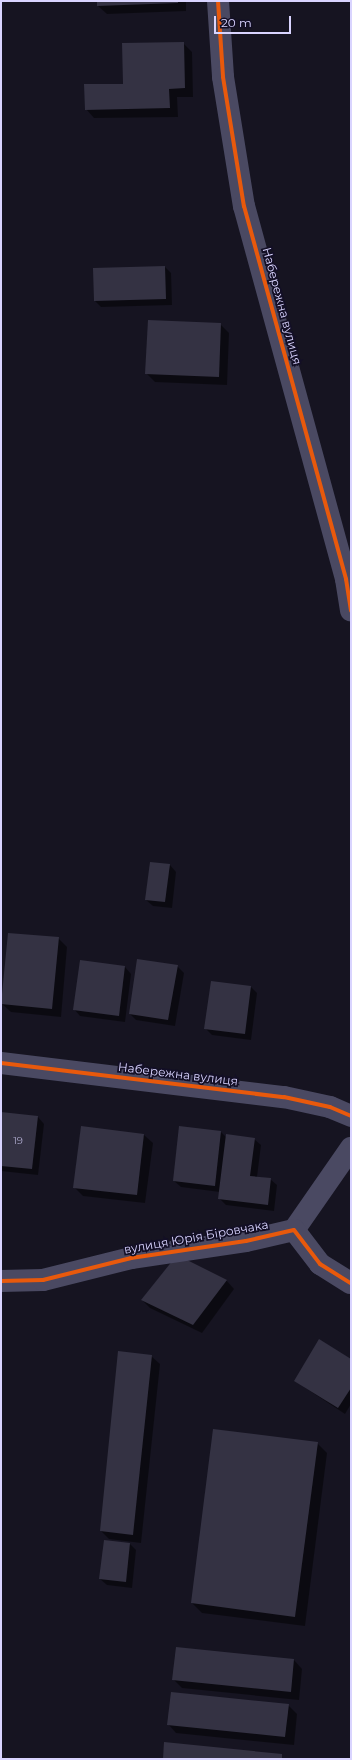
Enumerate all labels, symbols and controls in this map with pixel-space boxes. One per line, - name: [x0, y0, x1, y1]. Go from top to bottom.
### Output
- scale bar: [216, 8, 293, 34]
- text: 20 m: [221, 15, 252, 30]
- street label: Набережна вулиця: [259, 246, 305, 366]
- street label: Набережна вулиця: [117, 1059, 239, 1089]
- house number: 19: [13, 1135, 23, 1147]
- street label: вулиця Юрія Біровчака: [123, 1217, 269, 1257]

